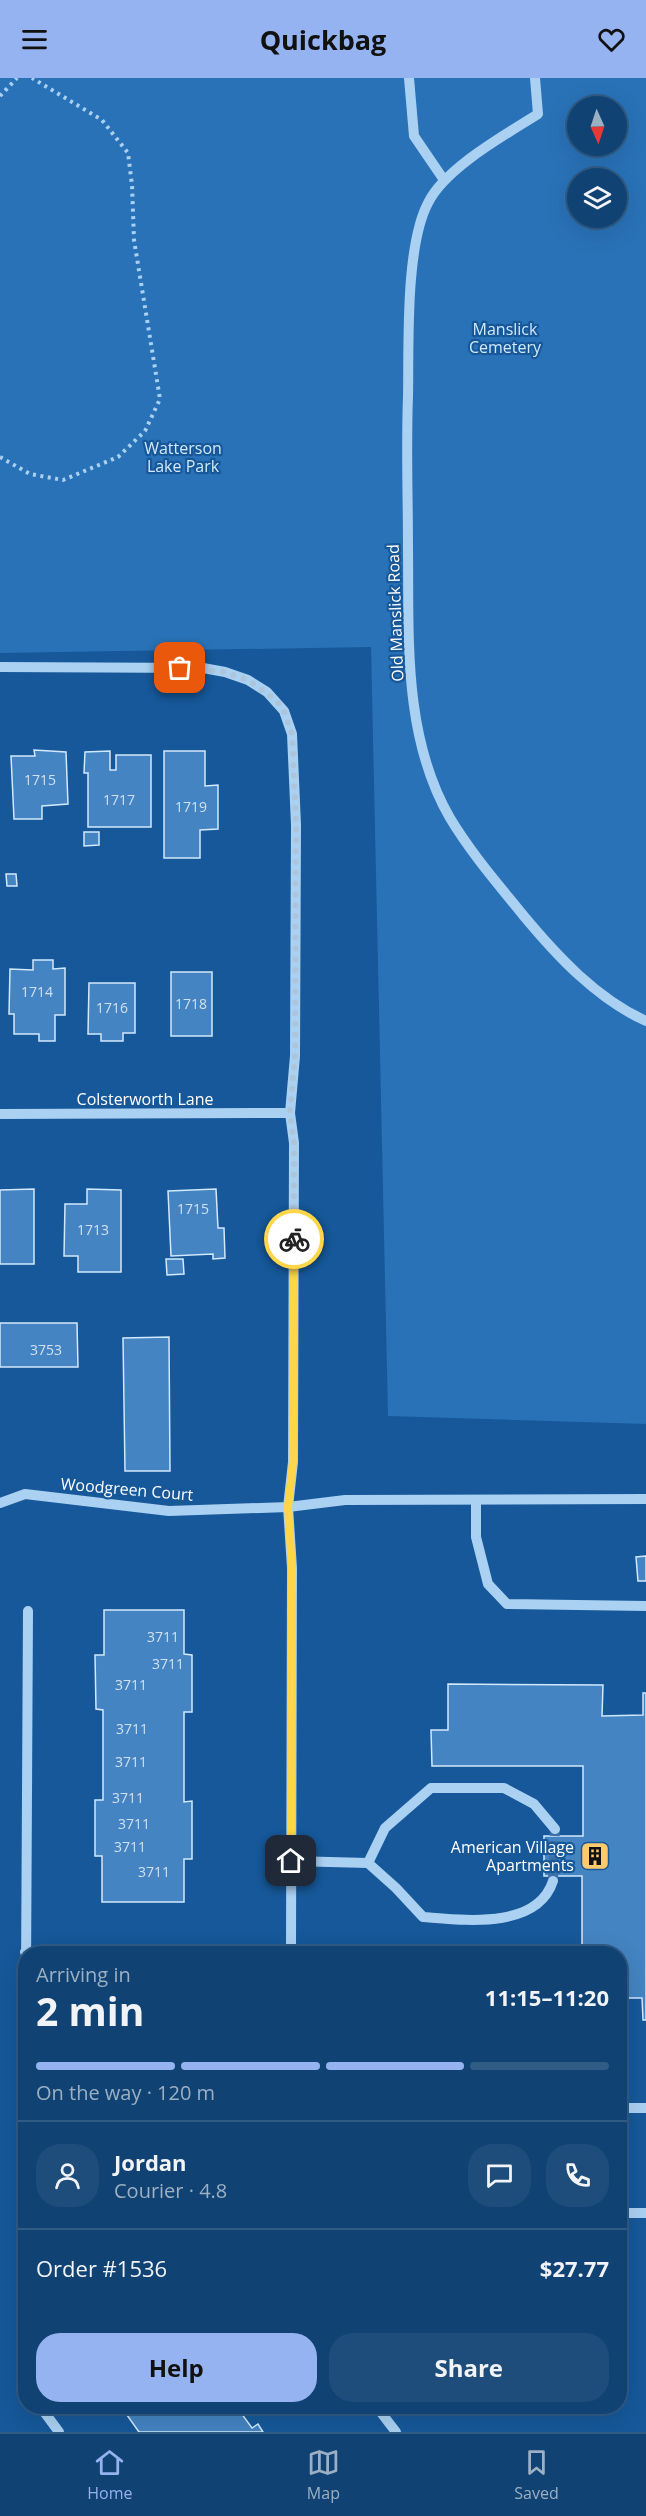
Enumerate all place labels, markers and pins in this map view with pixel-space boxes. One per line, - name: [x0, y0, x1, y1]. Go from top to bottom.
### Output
- pin: [154, 642, 205, 693]
- pin: [265, 1835, 316, 1886]
- place label: American Village Apartments: [451, 1836, 574, 1876]
- building icon: American Village Apartments: [579, 1840, 611, 1872]

